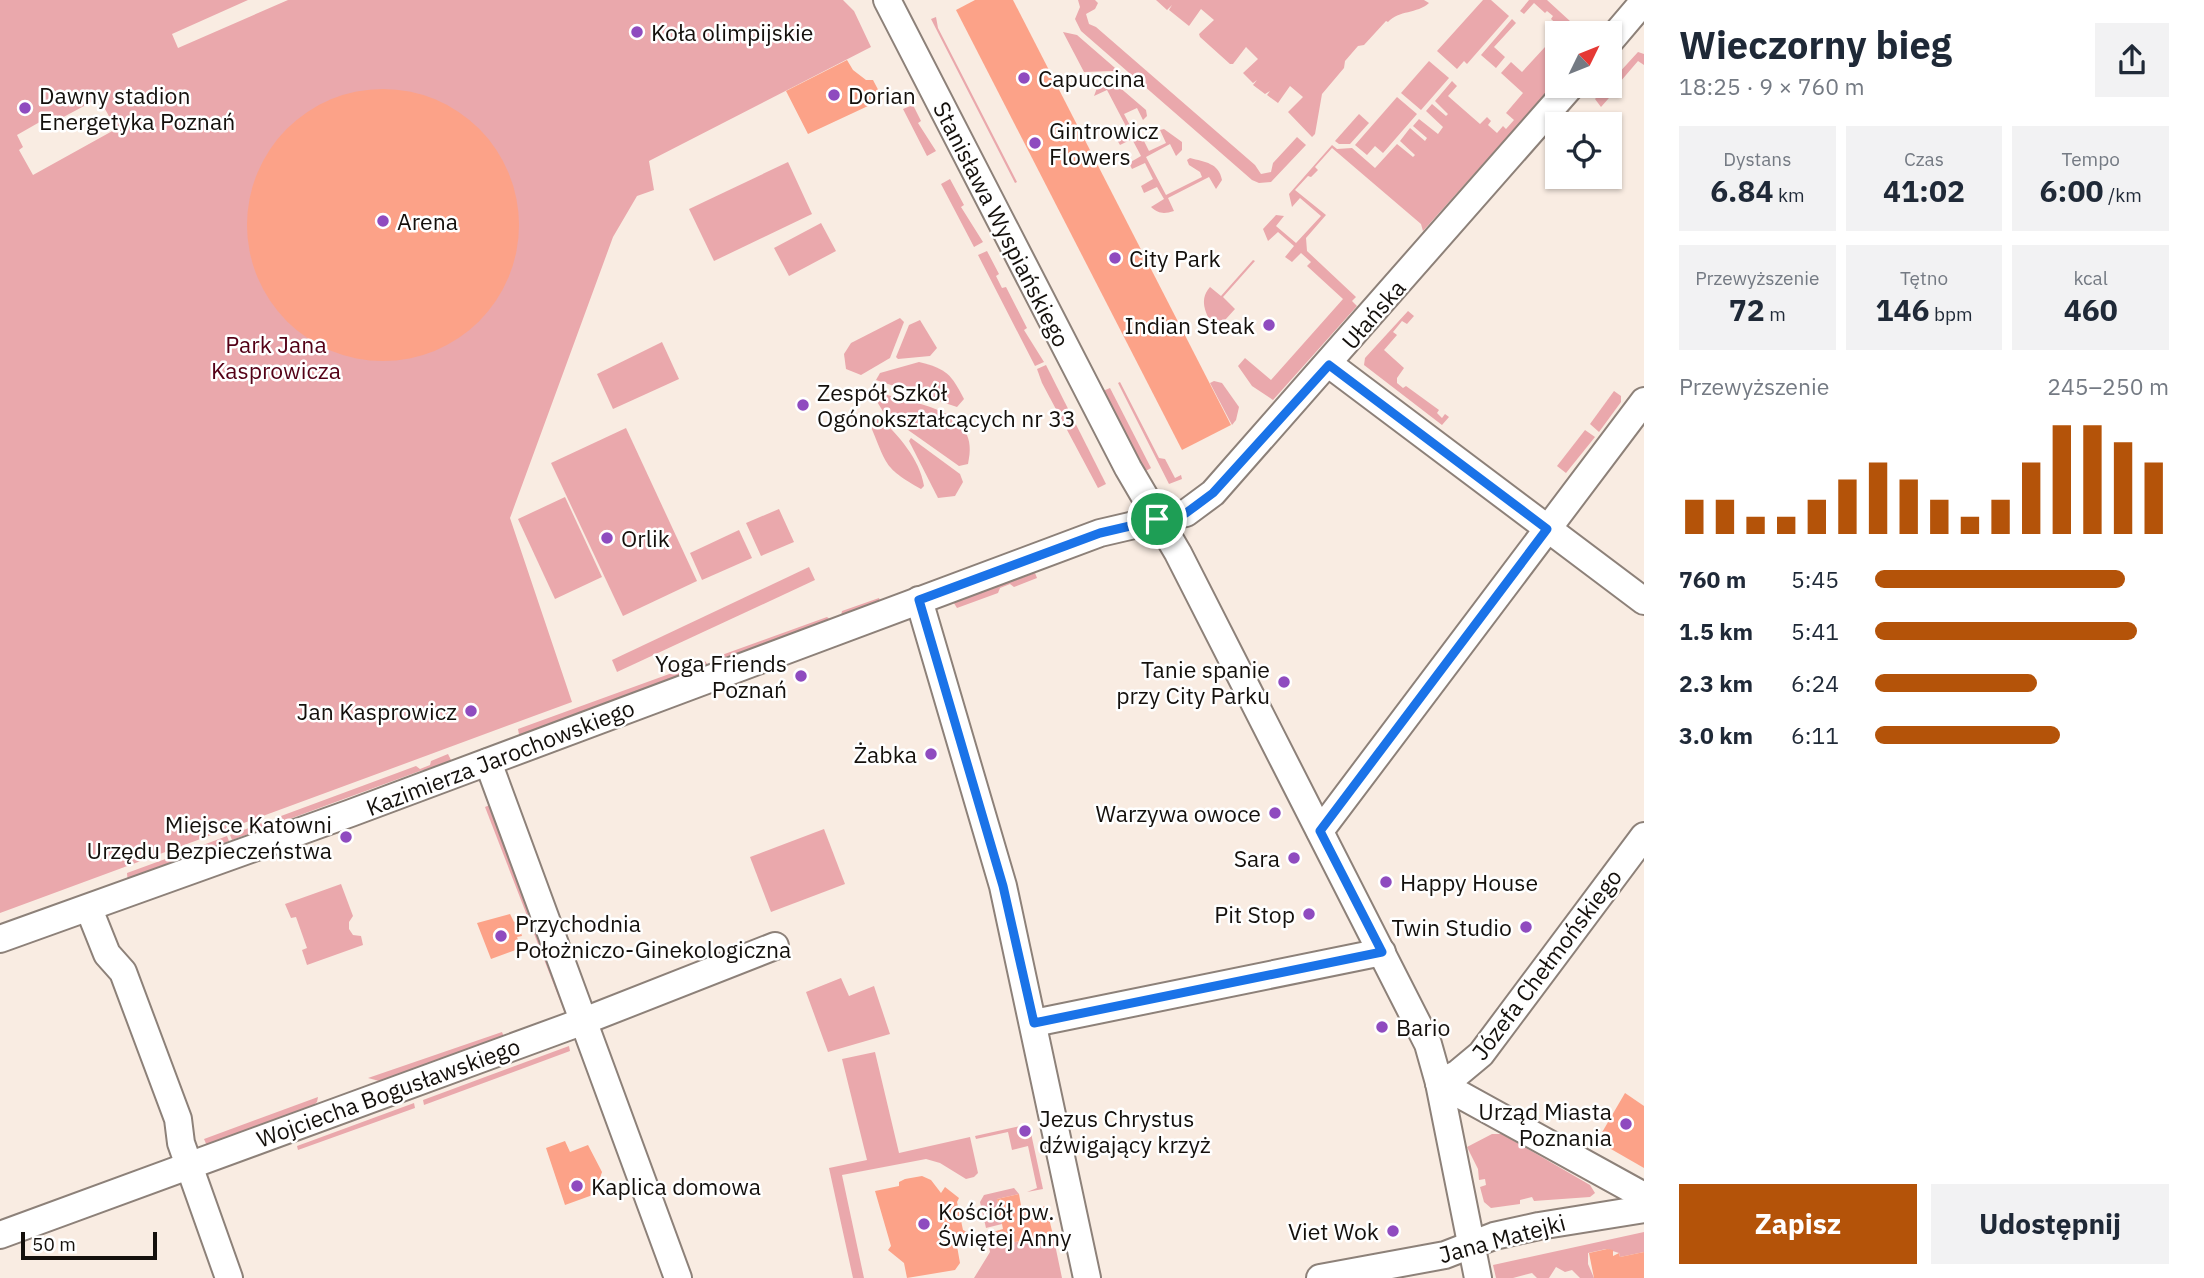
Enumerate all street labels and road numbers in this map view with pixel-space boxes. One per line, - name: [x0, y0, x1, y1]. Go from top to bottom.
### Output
- street label: Stanisława Wyspiańskiego: [927, 96, 1077, 352]
- street label: Ułańska: [1335, 273, 1411, 355]
- street label: Kazimierza Jarochowskiego: [362, 692, 638, 822]
- street label: Józefa Chełmońskiego: [1464, 862, 1628, 1066]
- street label: Wojciecha Bogusławskiego: [252, 1030, 524, 1154]
- street label: Jana Matejki: [1435, 1207, 1569, 1269]

